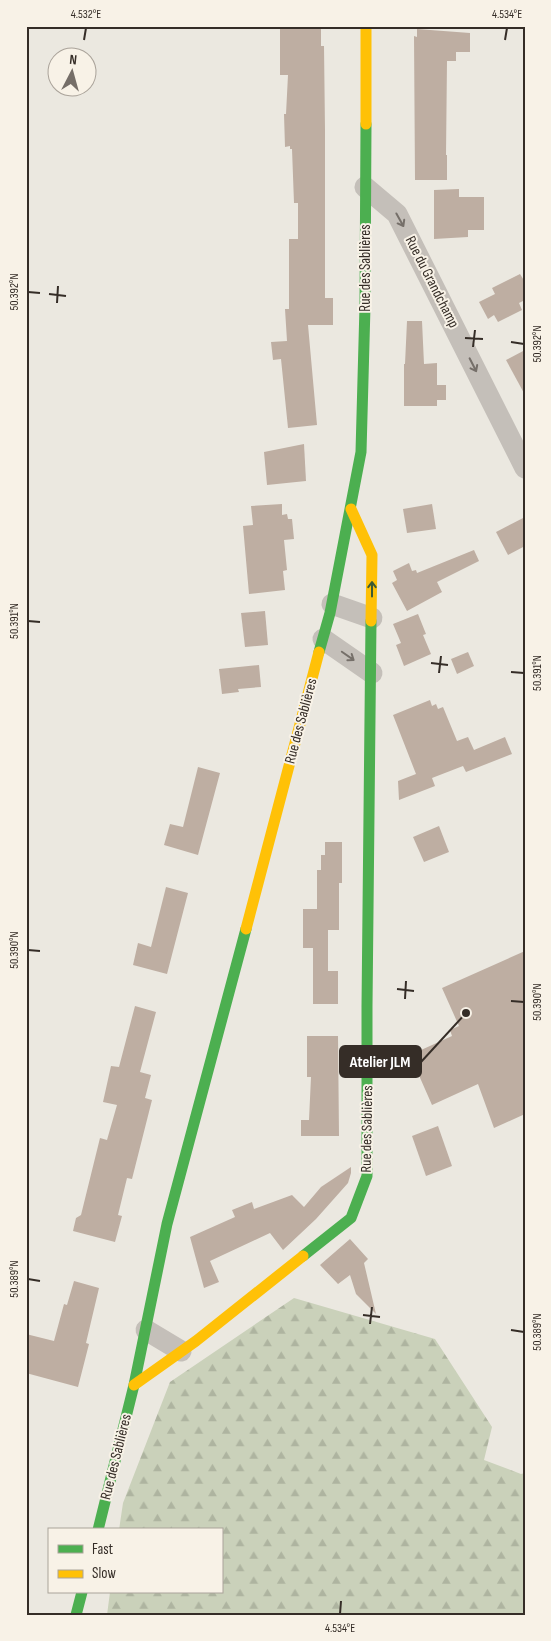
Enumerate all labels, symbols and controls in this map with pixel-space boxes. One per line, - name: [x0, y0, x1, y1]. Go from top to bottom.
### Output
- text: 4.532°E: [71, 7, 101, 22]
- text: 4.534°E: [492, 7, 522, 22]
- north arrow: [48, 48, 98, 98]
- text: N: [69, 51, 78, 68]
- one-way arrow: [396, 212, 405, 227]
- street label: Rue des Sablières: [356, 224, 375, 312]
- street label: Rue du Grandchamp: [401, 233, 463, 331]
- text: 50.392°N: [7, 273, 22, 311]
- text: 50.392°N: [530, 325, 545, 363]
- one-way arrow: [469, 357, 478, 372]
- one-way arrow: [367, 581, 377, 598]
- text: 50.391°N: [7, 603, 22, 639]
- one-way arrow: [340, 651, 354, 661]
- text: 50.391°N: [530, 655, 545, 691]
- street label: Rue des Sablières: [281, 676, 321, 766]
- text: 50.390°N: [7, 931, 22, 969]
- text: 50.390°N: [530, 983, 545, 1021]
- callout: Atelier JLM: [340, 1046, 421, 1077]
- text: Atelier JLM: [349, 1053, 410, 1072]
- street label: Rue des Sablières: [357, 1085, 377, 1173]
- text: 50.389°N: [7, 1260, 22, 1298]
- text: 50.389°N: [530, 1313, 545, 1351]
- street label: Rue des Sablières: [96, 1412, 136, 1502]
- legend: [48, 1528, 222, 1594]
- text: Fast: [92, 1540, 114, 1559]
- text: Slow: [92, 1564, 116, 1583]
- text: 4.534°E: [325, 1621, 355, 1636]

